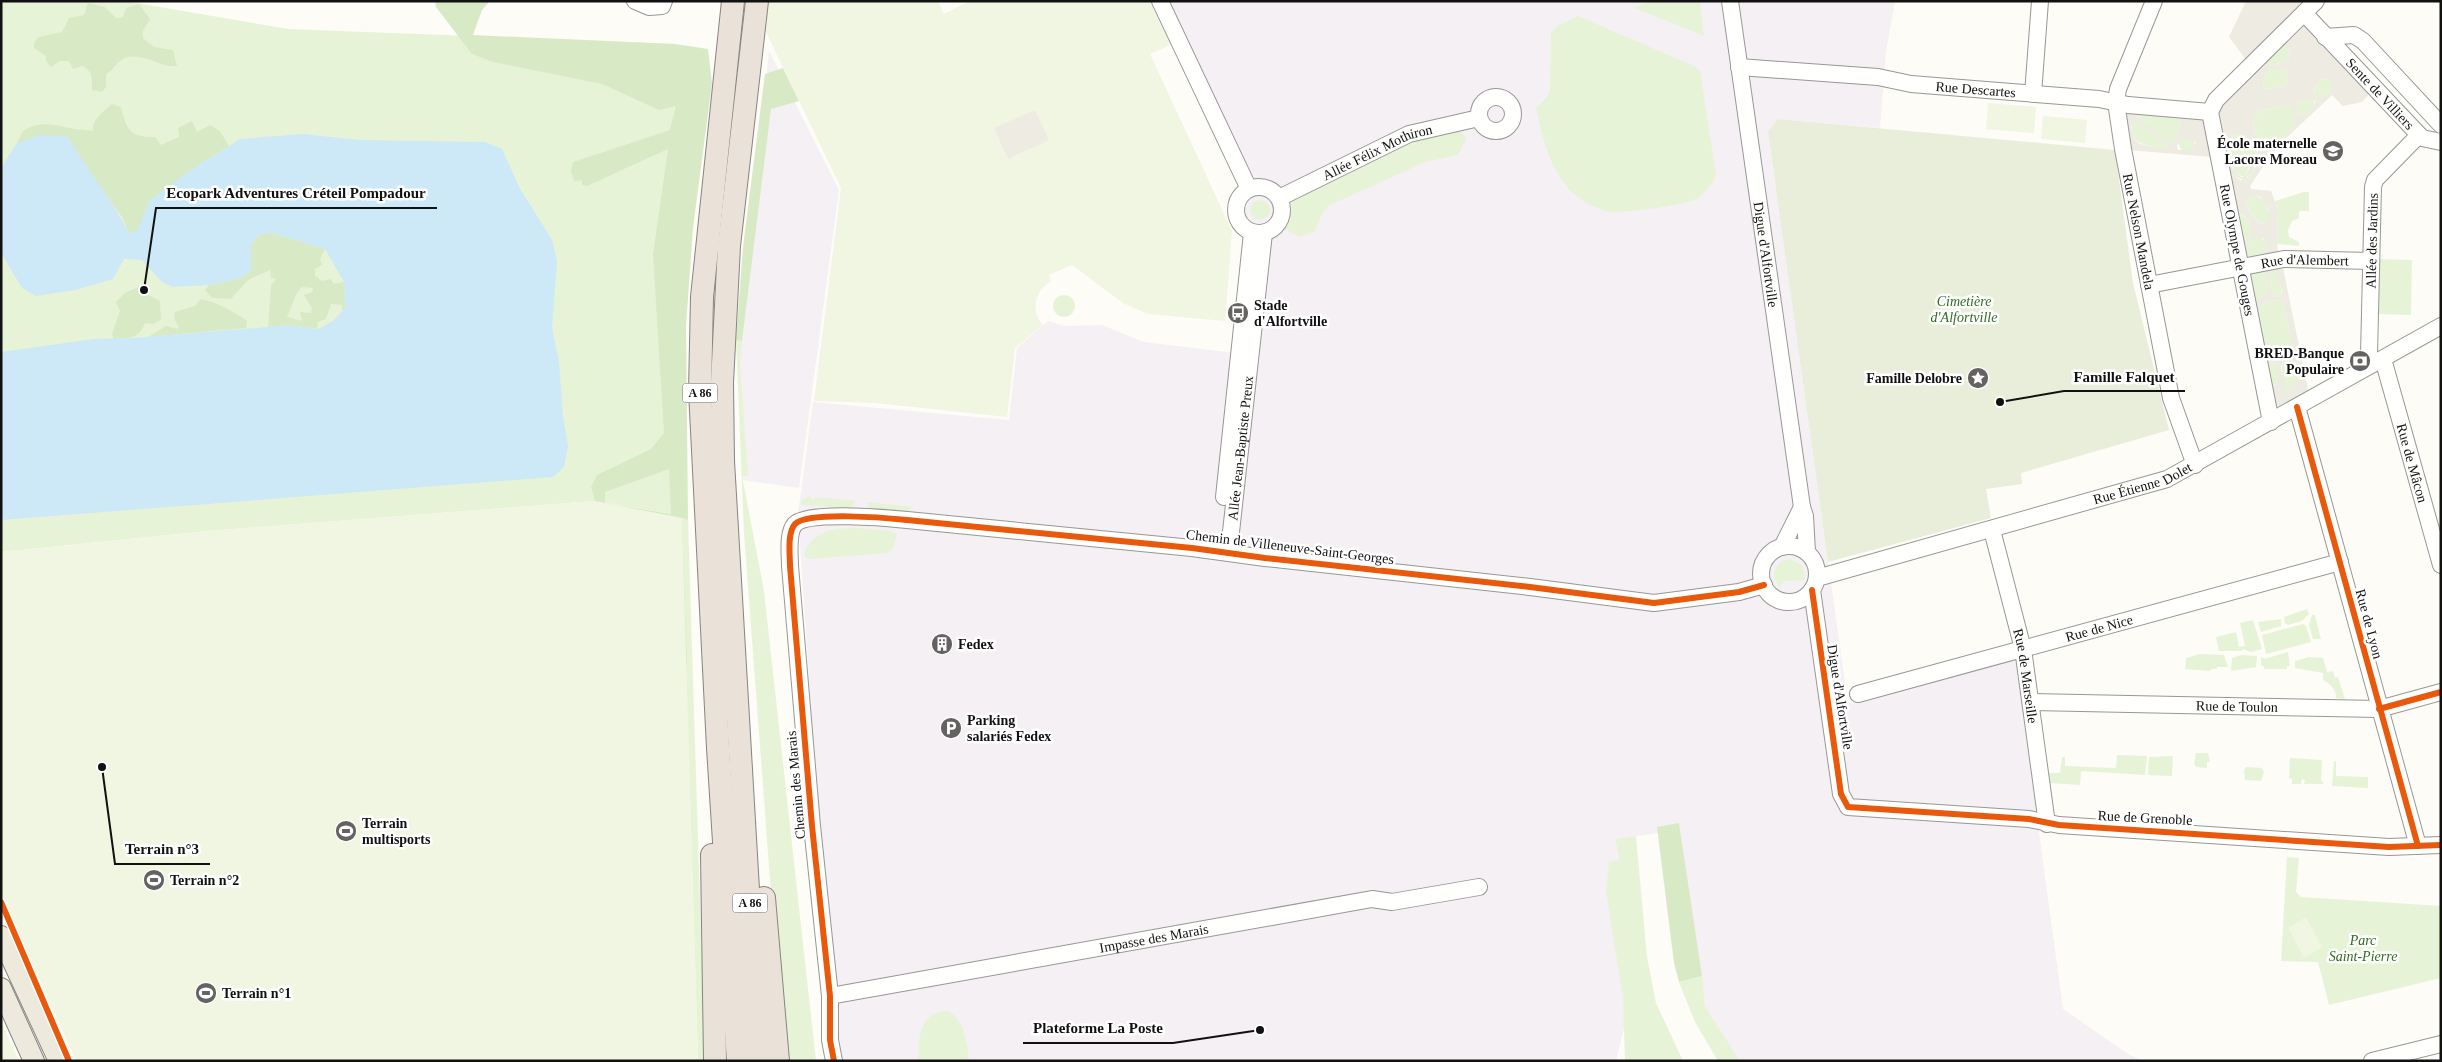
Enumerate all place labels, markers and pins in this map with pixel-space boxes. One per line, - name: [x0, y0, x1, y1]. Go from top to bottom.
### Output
- place label: École maternelle Lacore Moreau: [2217, 135, 2317, 167]
- school or university icon: École maternelle Lacore Moreau: [2321, 139, 2345, 163]
- callout: Ecopark Adventures Créteil Pompadour: [156, 178, 437, 208]
- place label: Stade d'Alfortville: [1254, 298, 1327, 329]
- bus stop icon: Stade d'Alfortville: [1226, 301, 1250, 325]
- place label: BRED-Banque Populaire: [2255, 346, 2344, 377]
- bank icon: BRED-Banque Populaire: [2348, 349, 2372, 373]
- callout: Famille Falquet: [2064, 361, 2185, 391]
- place icon: Famille Delobre: [1966, 366, 1990, 390]
- place label: Famille Delobre: [1866, 371, 1962, 386]
- building icon: Fedex: [930, 632, 954, 656]
- place label: Fedex: [958, 637, 994, 652]
- place label: Parking salariés Fedex: [967, 713, 1051, 744]
- parking icon: Parking salariés Fedex: [939, 716, 963, 740]
- place label: Terrain multisports: [362, 816, 431, 847]
- sports icon: Terrain multisports: [334, 819, 358, 843]
- callout: Terrain n°3: [115, 834, 210, 864]
- sports icon: Terrain n°2: [142, 868, 166, 892]
- place label: Terrain n°2: [170, 873, 239, 888]
- sports icon: Terrain n°1: [194, 981, 218, 1005]
- place label: Terrain n°1: [222, 986, 291, 1001]
- callout: Plateforme La Poste: [1023, 1013, 1173, 1043]

